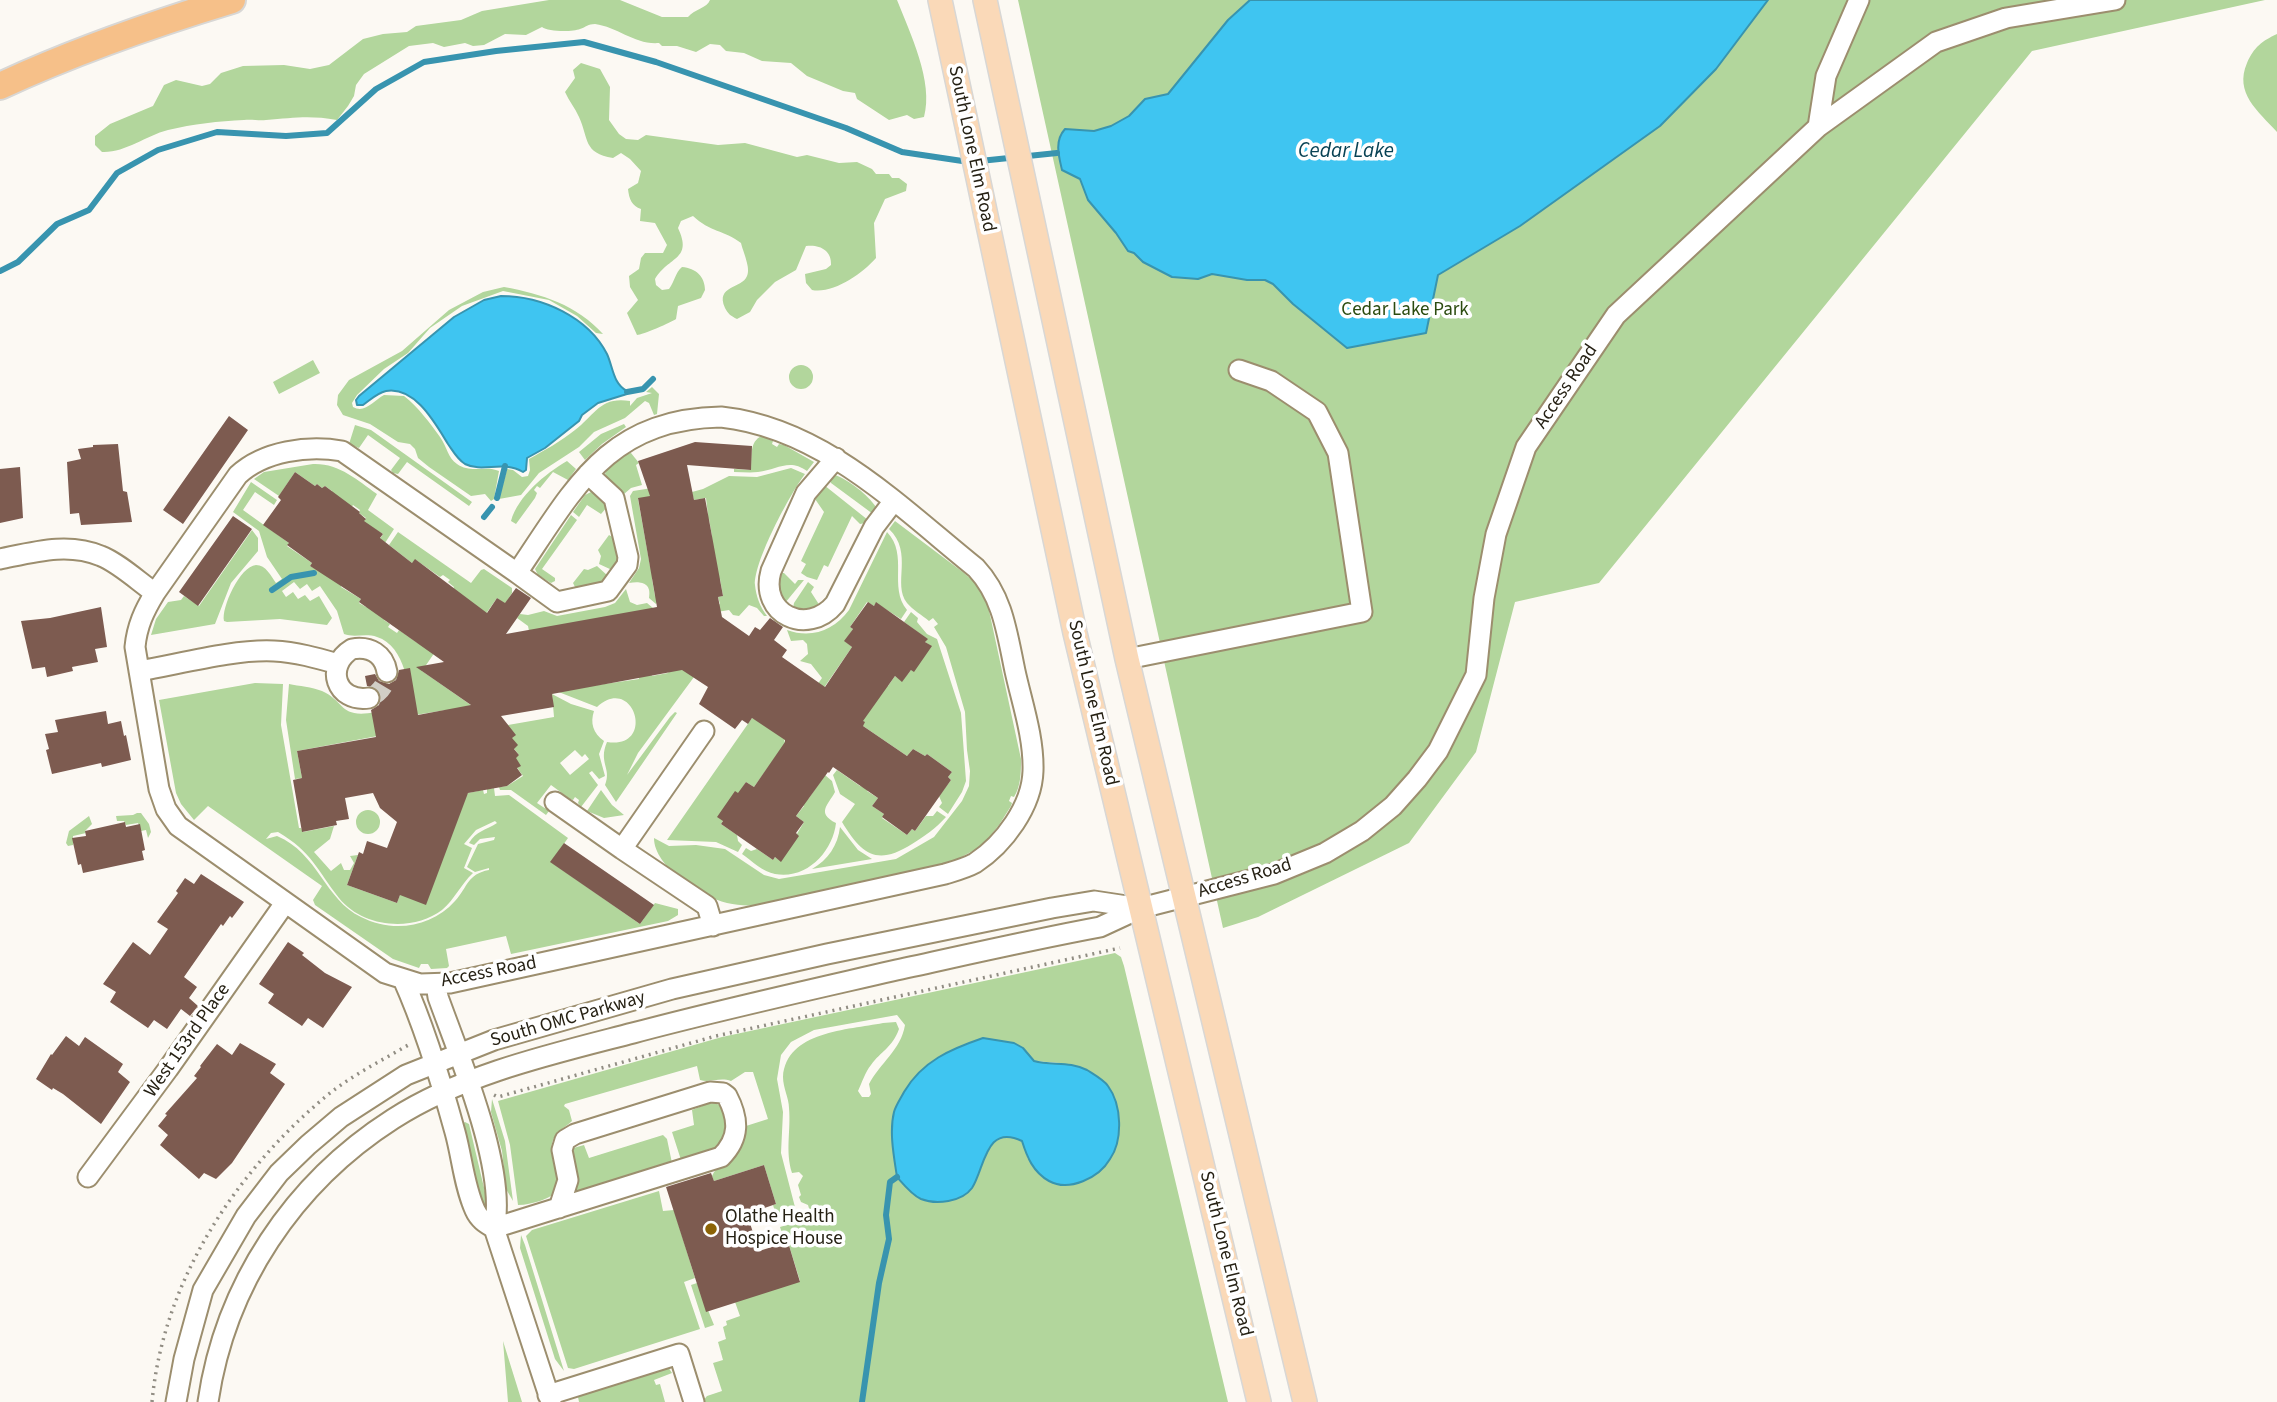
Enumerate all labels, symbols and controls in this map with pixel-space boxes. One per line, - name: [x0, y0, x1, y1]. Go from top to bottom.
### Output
- street label: South Lone Elm Road: [942, 64, 1000, 234]
- water label: Cedar Lake: [1298, 139, 1394, 165]
- park label: Cedar Lake Park: [1341, 300, 1469, 322]
- street label: Access Road: [1530, 341, 1604, 433]
- street label: South Lone Elm Road: [1062, 618, 1122, 788]
- street label: Access Road: [1195, 854, 1295, 904]
- street label: Access Road: [439, 953, 539, 993]
- street label: West 153rd Place: [140, 980, 236, 1102]
- street label: South OMC Parkway: [488, 987, 648, 1053]
- street label: South Lone Elm Road: [1193, 1169, 1257, 1339]
- place label: Olathe Health Hospice House: [725, 1207, 843, 1251]
- marker: Olathe Health Hospice House: [703, 1221, 719, 1237]

